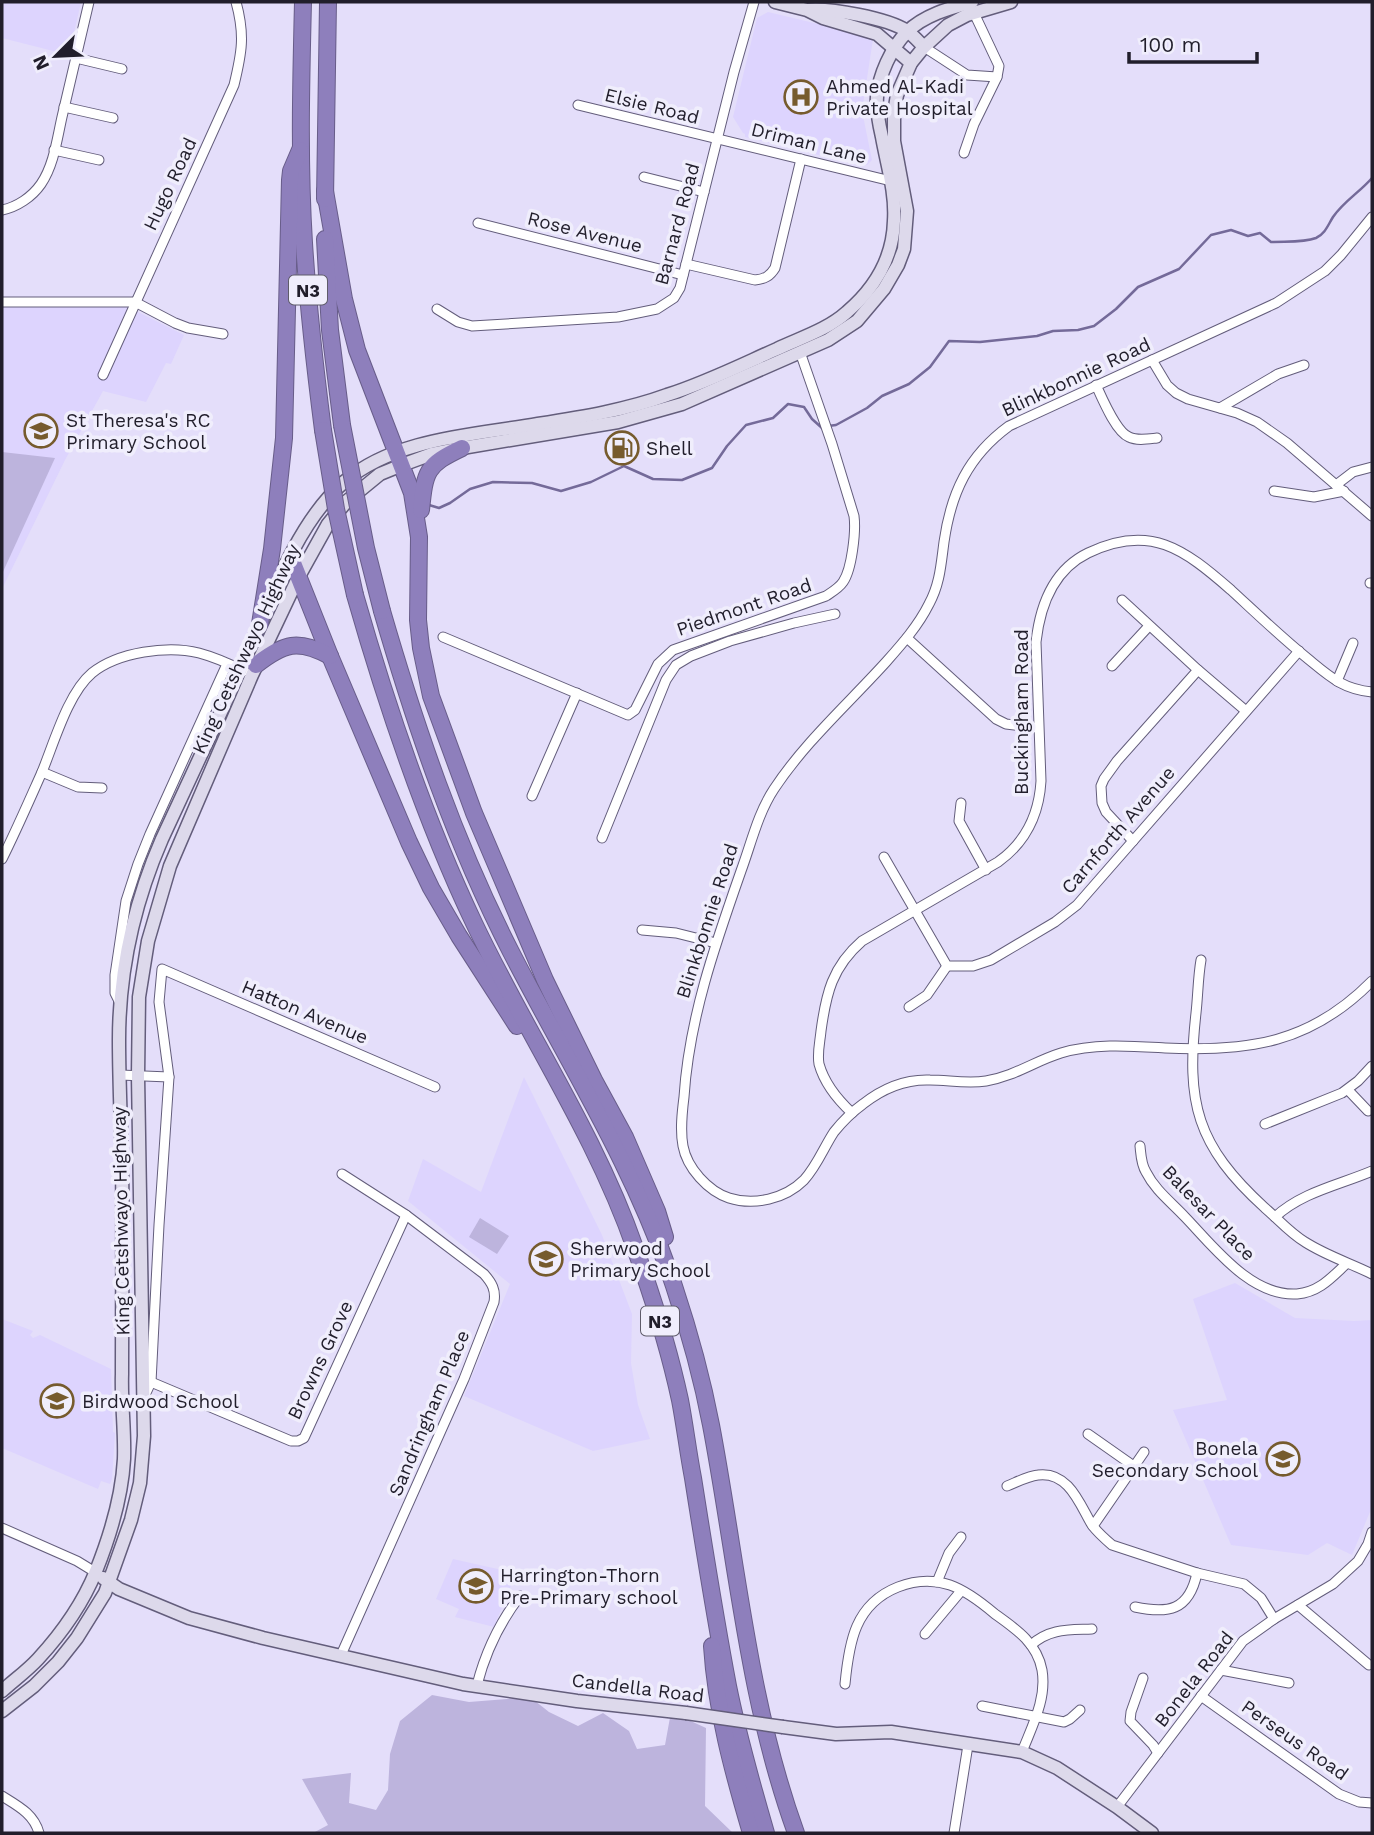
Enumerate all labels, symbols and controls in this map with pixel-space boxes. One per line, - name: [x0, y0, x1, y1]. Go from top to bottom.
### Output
- north arrow: [21, 21, 91, 91]
- scale bar: [1129, 21, 1257, 65]
- text: 100 m: [1140, 32, 1202, 57]
- text: N: [28, 52, 54, 74]
- place label: Ahmed Al-Kadi Private Hospital: [826, 75, 973, 120]
- hospital icon: Ahmed Al-Kadi Private Hospital: [782, 78, 820, 116]
- street label: Elsie Road: [602, 83, 702, 129]
- street label: Driman Lane: [749, 118, 869, 168]
- street label: Hugo Road: [138, 134, 202, 234]
- street label: Barnard Road: [650, 160, 704, 288]
- street label: Rose Avenue: [525, 207, 645, 257]
- road number: N3: [289, 276, 327, 304]
- street label: Blinkbonnie Road: [998, 332, 1154, 422]
- place label: St Theresa's RC Primary School: [66, 409, 210, 454]
- school or university icon: St Theresa's RC Primary School: [22, 412, 60, 450]
- fuel station icon: Shell: [603, 429, 641, 467]
- place label: Shell: [646, 437, 693, 460]
- street label: King Cetshwayo Highway: [187, 540, 305, 758]
- street label: Piedmont Road: [673, 573, 815, 641]
- street label: Buckingham Road: [1010, 629, 1033, 795]
- street label: Carnforth Avenue: [1056, 761, 1180, 899]
- street label: Blinkbonnie Road: [671, 841, 743, 1001]
- street label: Hatton Avenue: [238, 975, 372, 1049]
- street label: King Cetshwayo Highway: [107, 1106, 134, 1336]
- street label: Balesar Place: [1158, 1160, 1260, 1266]
- place label: Sherwood Primary School: [570, 1237, 710, 1282]
- school or university icon: Sherwood Primary School: [527, 1240, 565, 1278]
- street label: Browns Grove: [282, 1297, 358, 1423]
- road number: N3: [641, 1306, 679, 1336]
- street label: Sandringham Place: [384, 1327, 474, 1499]
- school or university icon: Birdwood School: [38, 1382, 76, 1420]
- place label: Birdwood School: [82, 1390, 239, 1413]
- place label: Bonela Secondary School: [1092, 1437, 1258, 1482]
- school or university icon: Bonela Secondary School: [1264, 1440, 1302, 1478]
- place label: Harrington-Thorn Pre-Primary school: [500, 1564, 678, 1609]
- school or university icon: Harrington-Thorn Pre-Primary school: [457, 1567, 495, 1605]
- street label: Bonela Road: [1149, 1626, 1239, 1732]
- street label: Candella Road: [570, 1668, 706, 1708]
- street label: Perseus Road: [1237, 1695, 1353, 1785]

